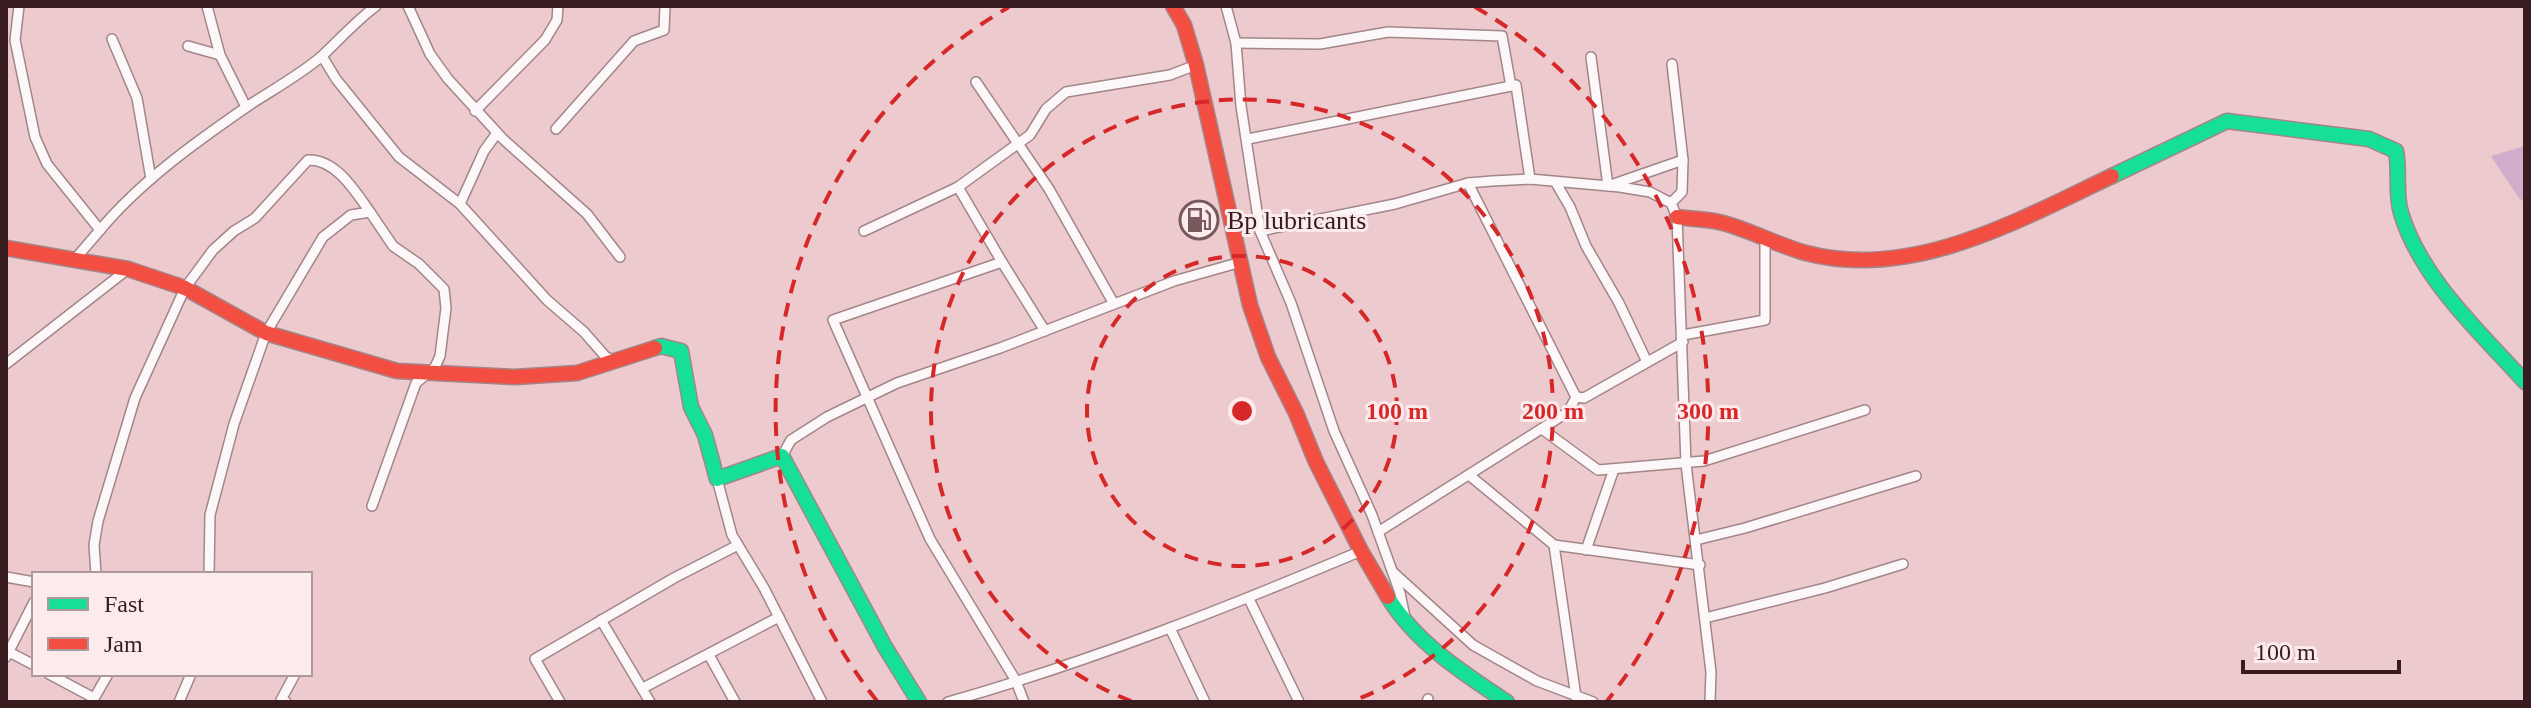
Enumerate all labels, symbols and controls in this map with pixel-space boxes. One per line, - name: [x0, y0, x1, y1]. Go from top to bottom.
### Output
- fuel station icon: Bp lubricants: [1178, 199, 1220, 241]
- place label: Bp lubricants: [1227, 206, 1366, 235]
- centre of rings: [1228, 397, 1256, 425]
- text: 100 m: [1366, 398, 1428, 424]
- text: 200 m: [1522, 398, 1584, 424]
- text: 300 m: [1677, 398, 1739, 424]
- legend: [32, 572, 312, 676]
- text: Fast: [104, 591, 144, 617]
- scale bar: [2243, 624, 2399, 674]
- text: Jam: [104, 631, 143, 657]
- text: 100 m: [2255, 639, 2316, 665]

